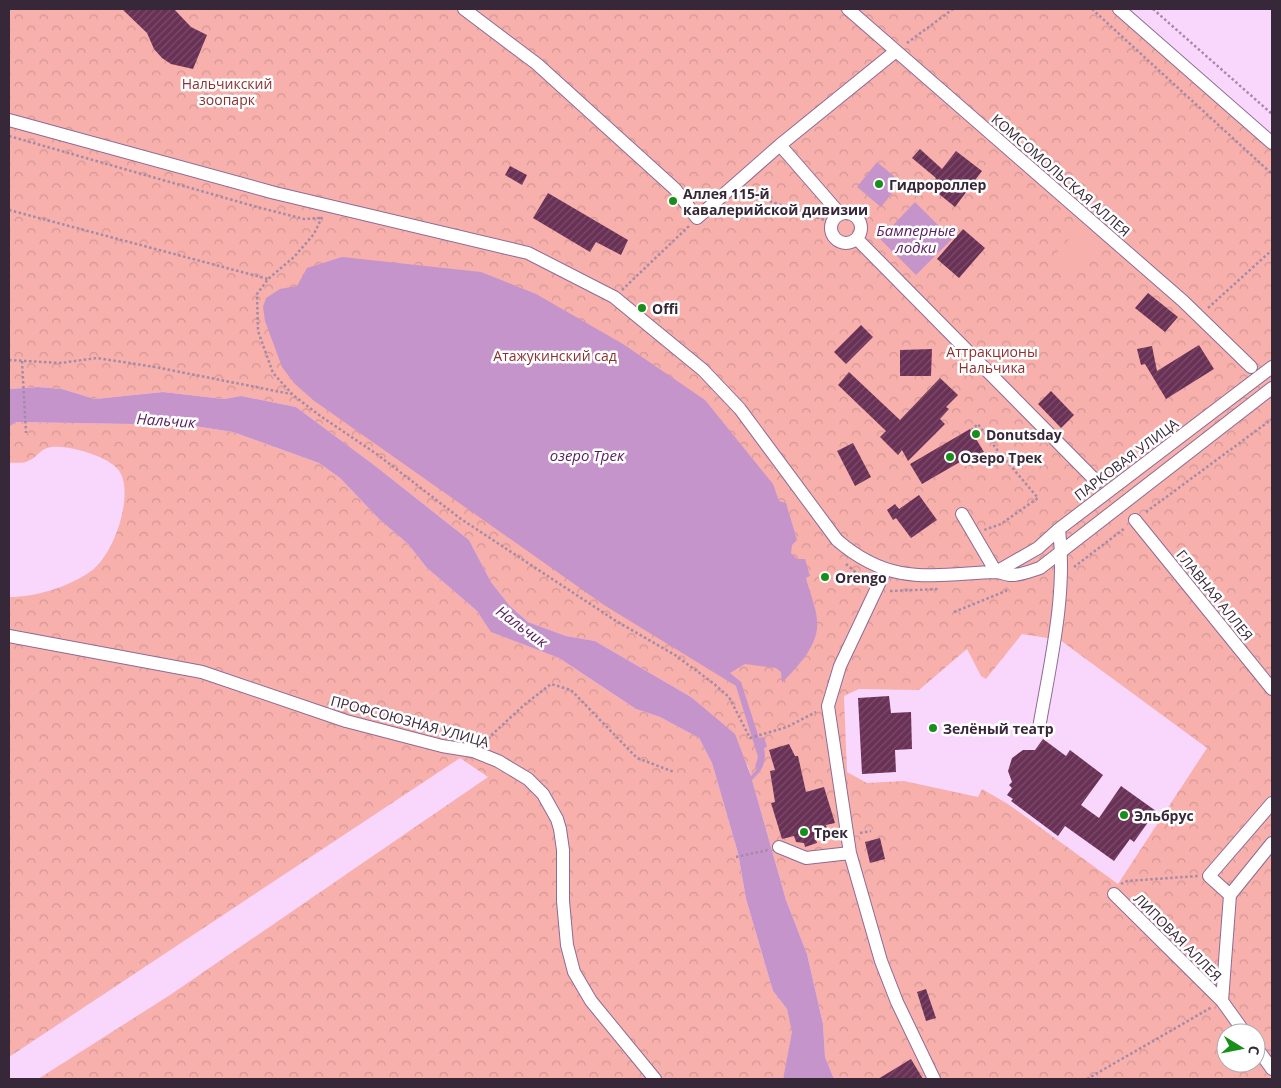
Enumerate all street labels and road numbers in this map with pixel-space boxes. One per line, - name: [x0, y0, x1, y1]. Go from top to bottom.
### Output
- street label: КОМСОМОЛЬСКАЯ АЛЛЕЯ: [988, 110, 1134, 240]
- street label: ПАРКОВАЯ УЛИЦА: [1070, 414, 1182, 504]
- street label: ГЛАВНАЯ АЛЛЕЯ: [1172, 546, 1258, 644]
- street label: ПРОФСОЮЗНАЯ УЛИЦА: [329, 691, 491, 751]
- street label: ЛИПОВАЯ АЛЛЕЯ: [1130, 889, 1226, 985]

